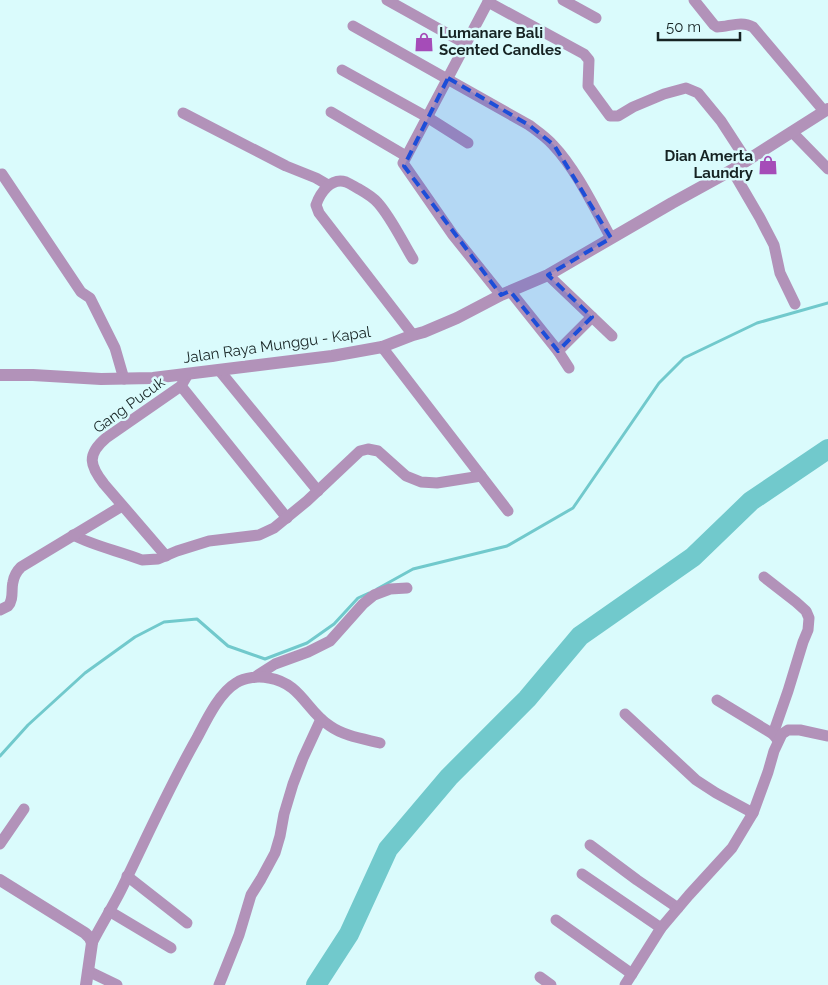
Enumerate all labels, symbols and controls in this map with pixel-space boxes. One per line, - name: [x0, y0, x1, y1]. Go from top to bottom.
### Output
- scale bar: [658, 10, 740, 42]
- text: 50 m: [666, 18, 701, 36]
- place label: Lumanare Bali Scented Candles: [439, 24, 561, 59]
- shop icon: Lumanare Bali Scented Candles: [413, 31, 435, 53]
- place label: Dian Amerta Laundry: [664, 147, 754, 182]
- shop icon: Dian Amerta Laundry: [757, 154, 779, 176]
- street label: Jalan Raya Munggu - Kapal: [182, 323, 373, 367]
- street label: Gang Pucuk: [90, 373, 168, 437]

